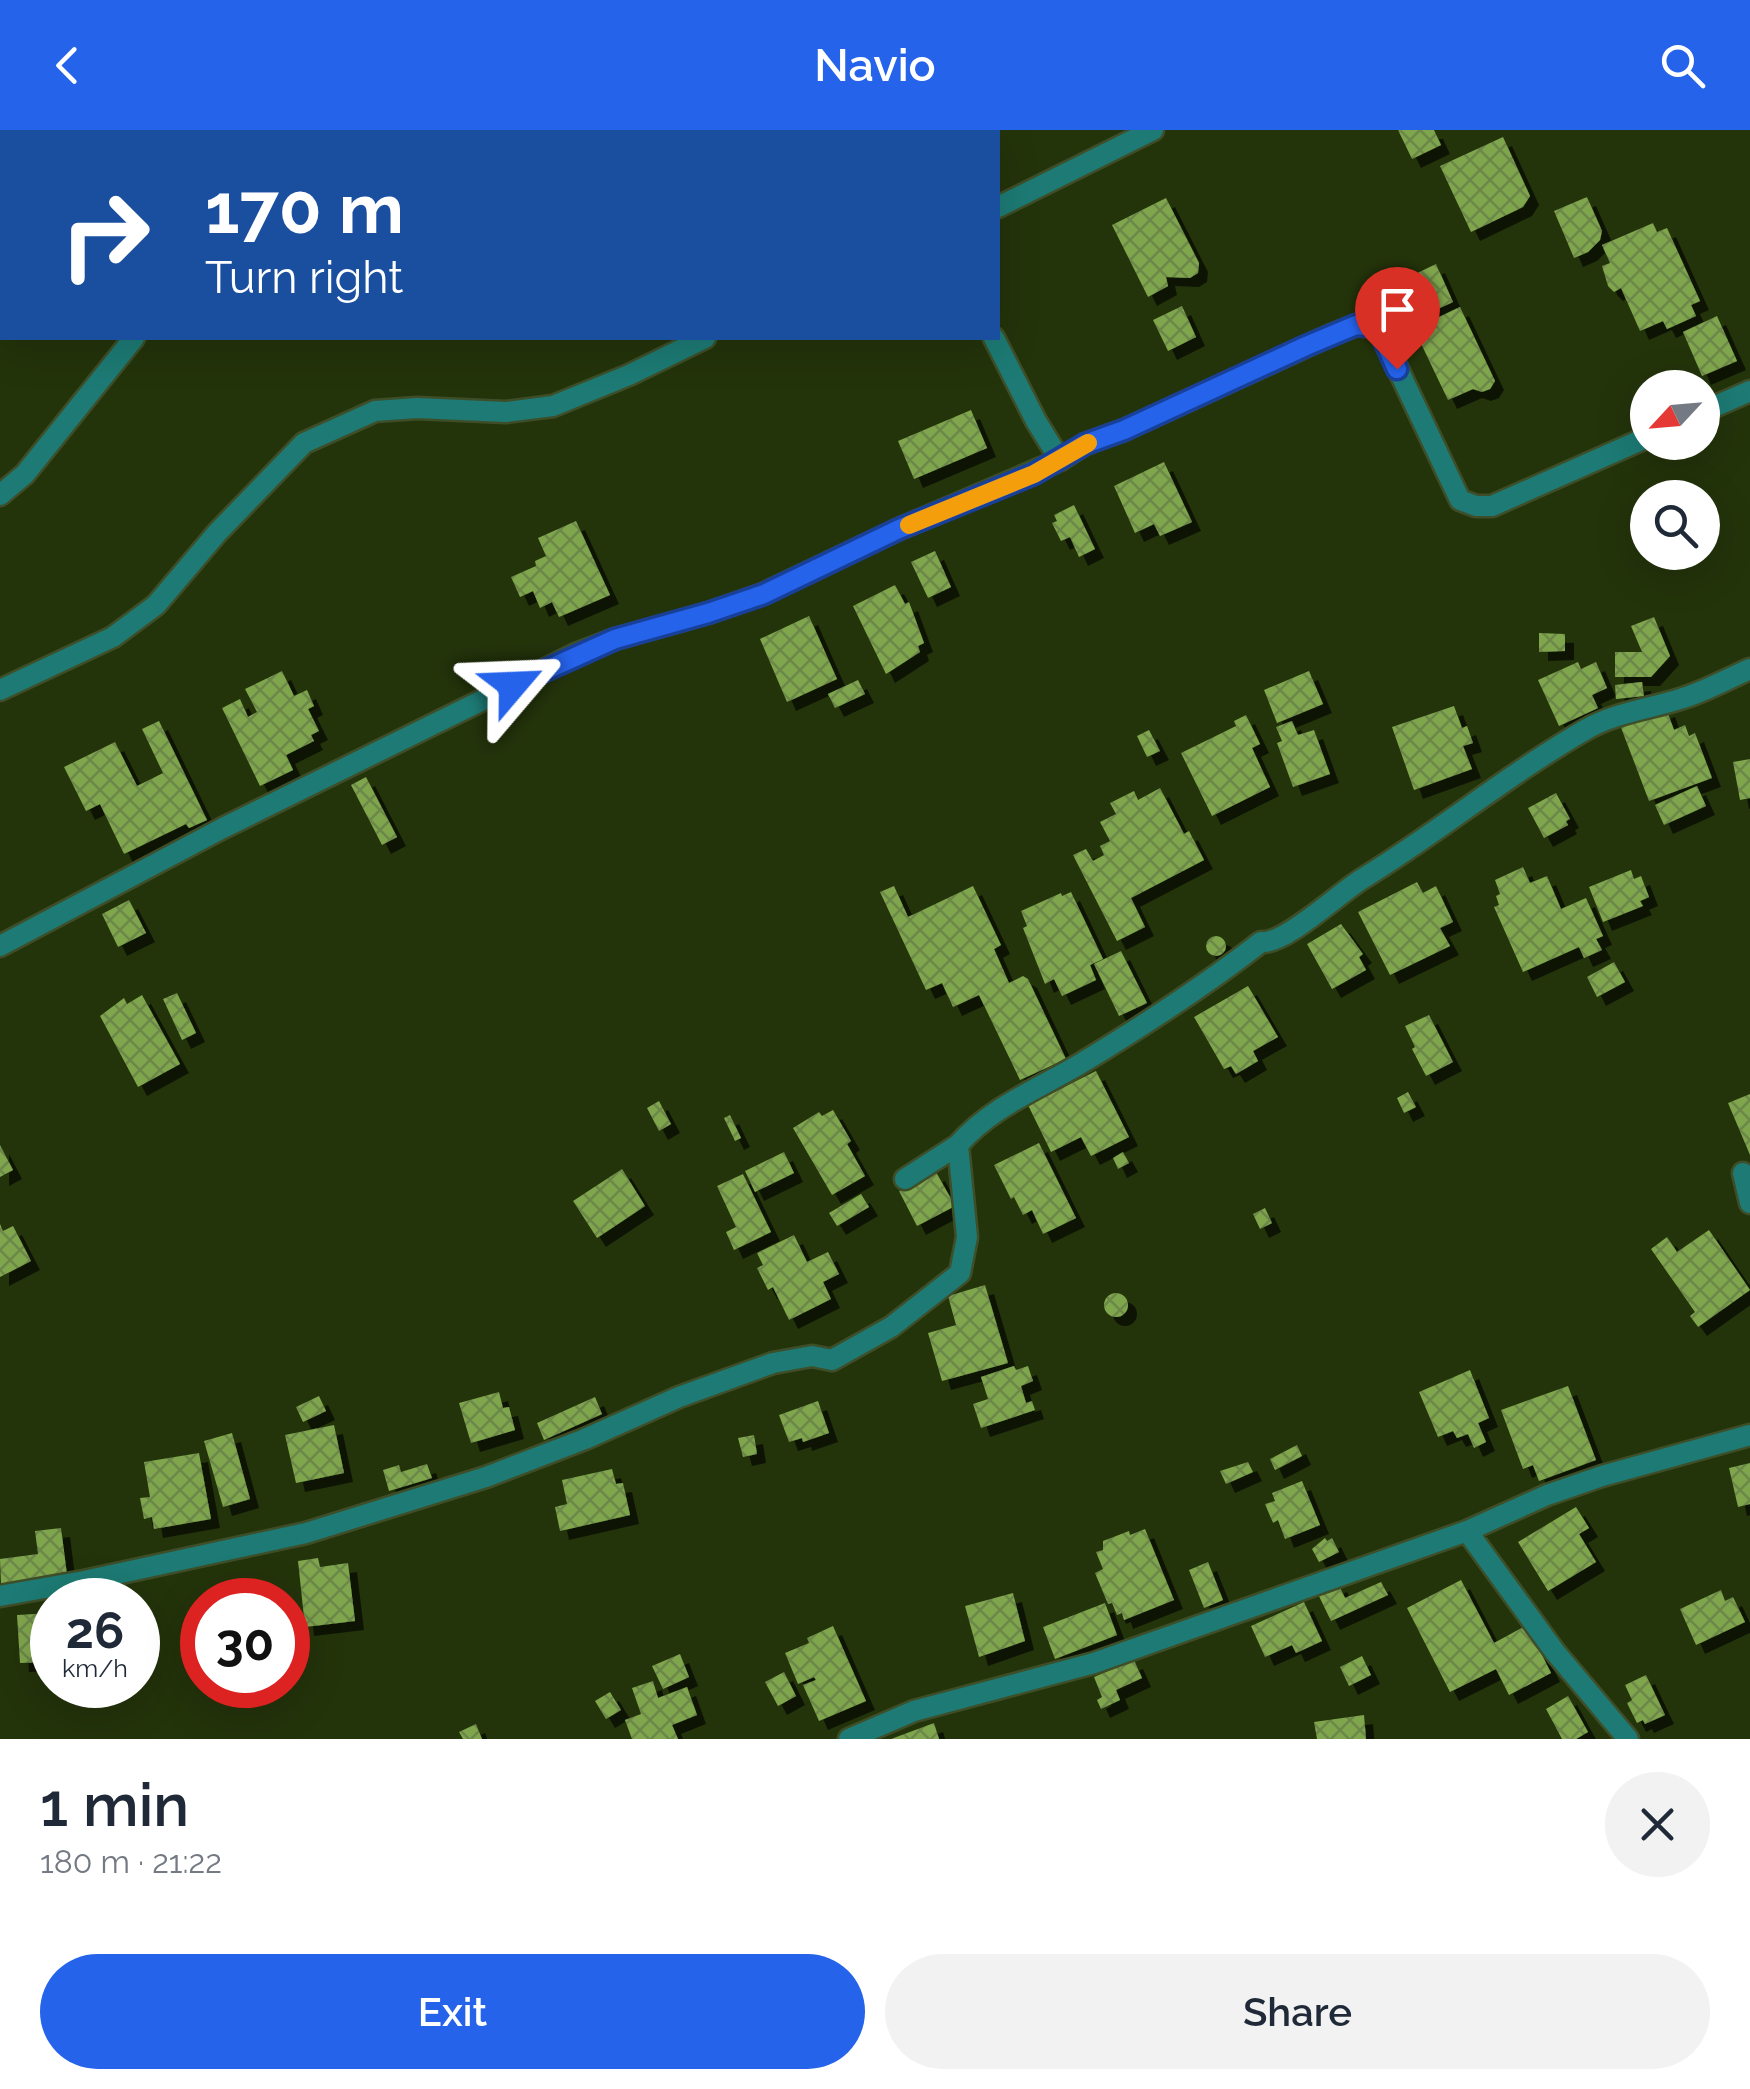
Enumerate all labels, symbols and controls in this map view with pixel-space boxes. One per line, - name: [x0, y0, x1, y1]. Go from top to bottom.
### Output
- icon: back: [40, 38, 95, 93]
- icon: search: [1655, 38, 1710, 93]
- text: Navio: [814, 39, 936, 92]
- text: 170 m: [205, 167, 404, 249]
- icon: right: [40, 170, 170, 300]
- text: Turn right: [205, 251, 403, 304]
- pin: [1355, 267, 1440, 370]
- icon: arrive: [1370, 282, 1425, 337]
- north arrow: [1630, 370, 1720, 460]
- map controls: [1630, 370, 1720, 570]
- button: search: [1630, 480, 1720, 570]
- position arrow: [461, 633, 565, 737]
- speed limit sign: 30: [180, 1578, 310, 1708]
- text: 26: [66, 1601, 124, 1660]
- text: km/h: [62, 1653, 128, 1683]
- text: 1 min: [40, 1770, 189, 1840]
- button: close: [1605, 1772, 1710, 1877]
- text: 180 m · 21:22: [40, 1843, 222, 1880]
- button: Exit: [40, 1954, 865, 2069]
- button: Share: [885, 1954, 1710, 2069]

